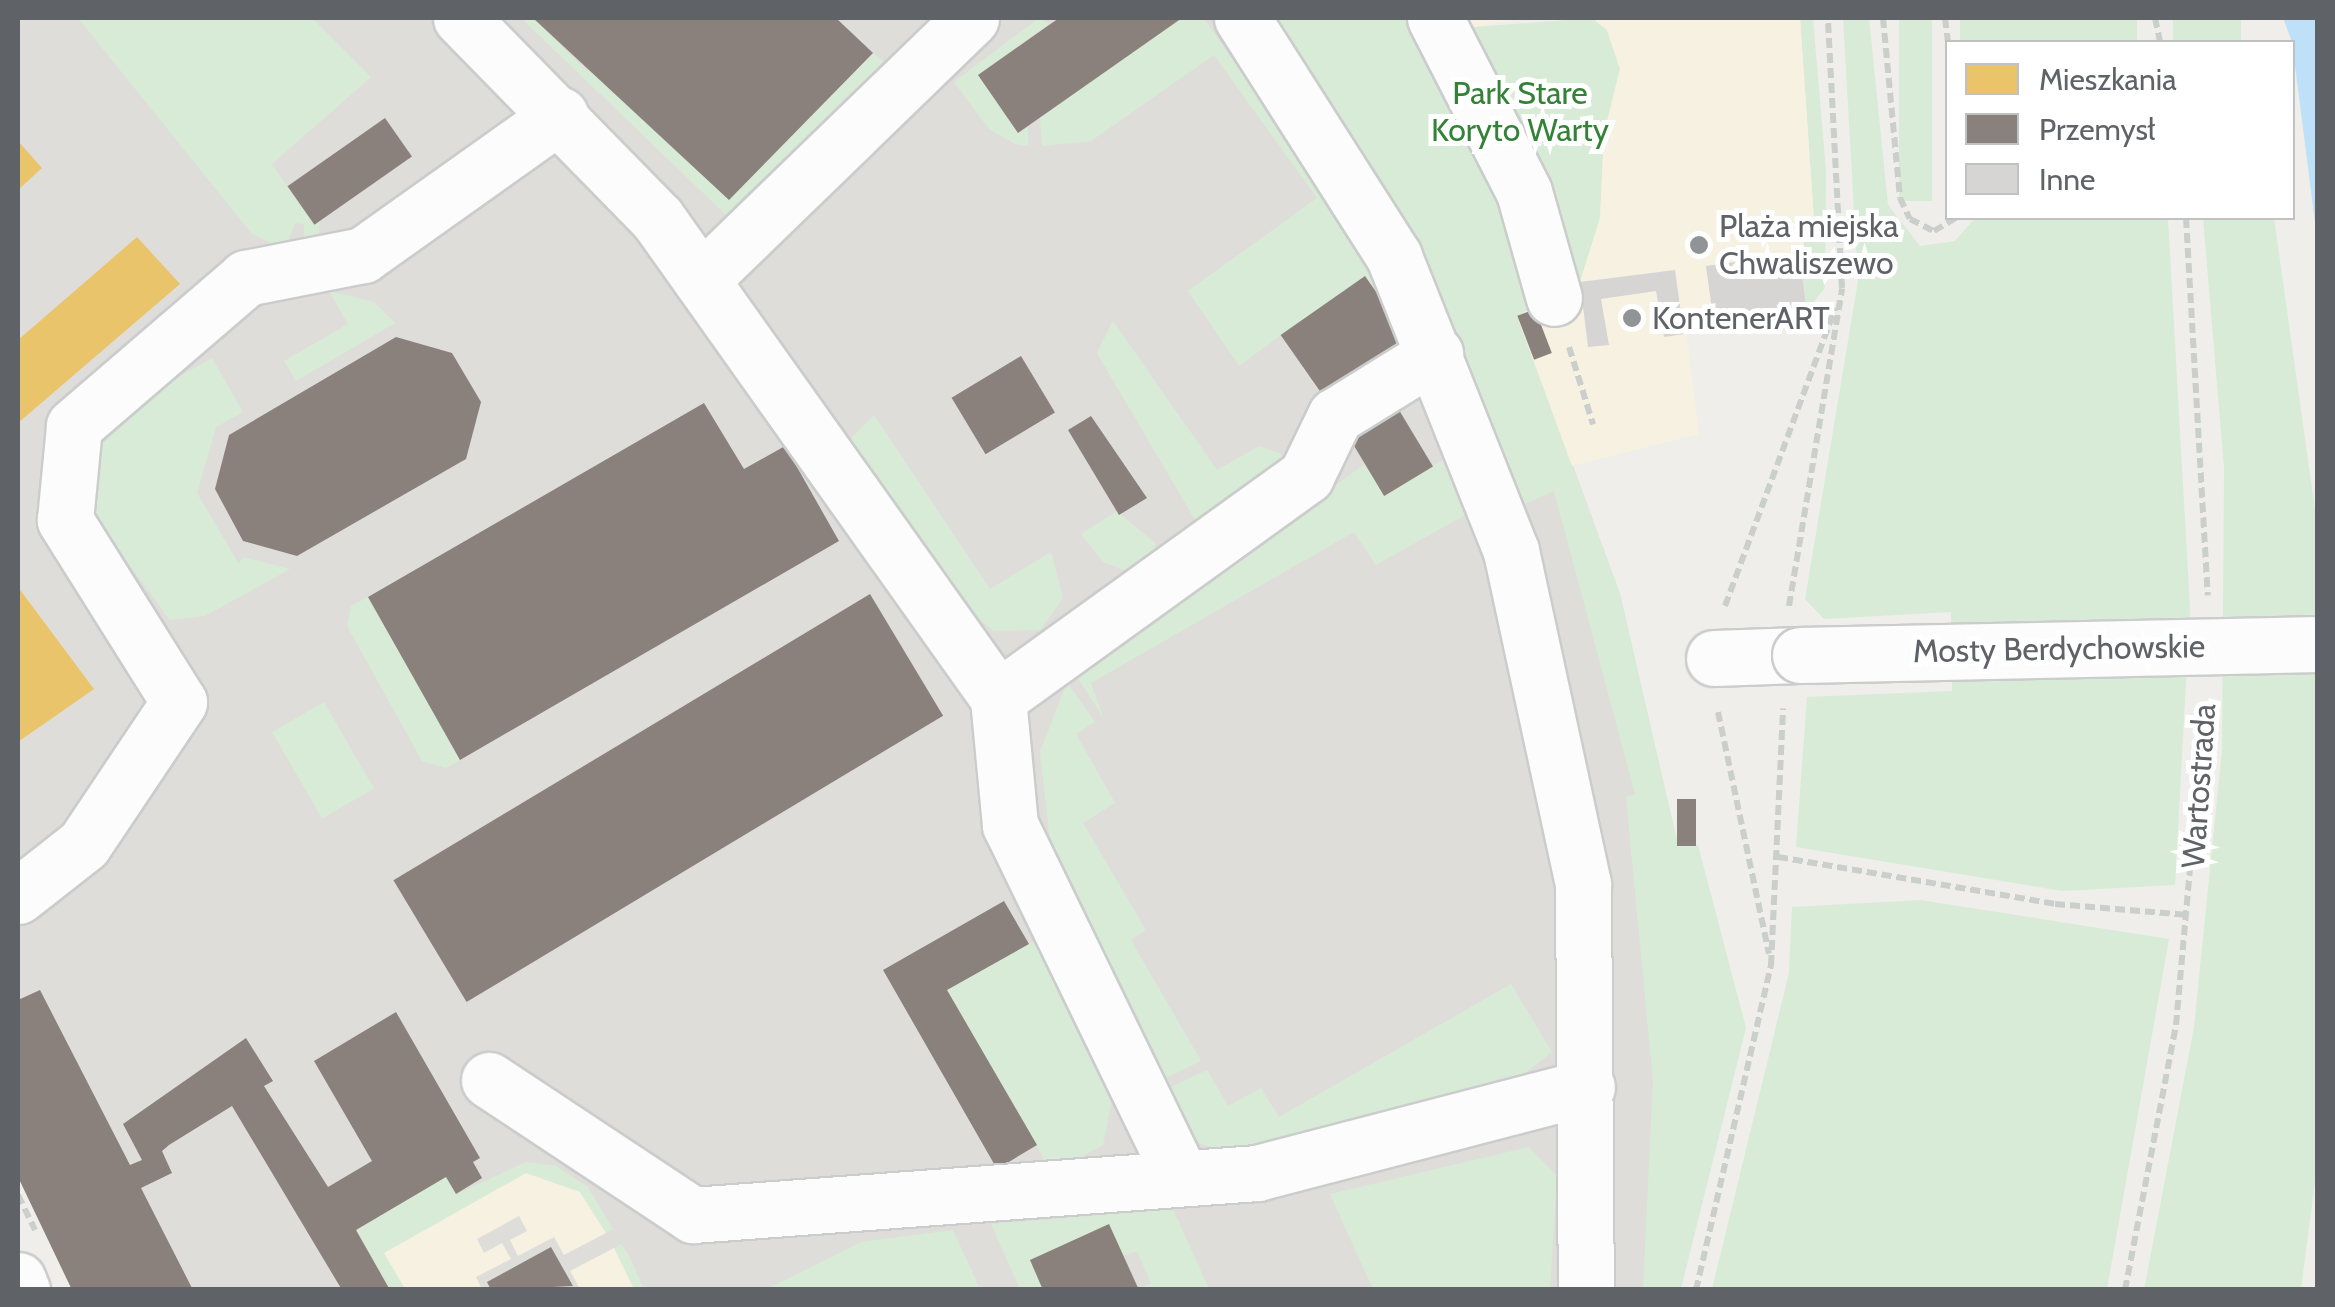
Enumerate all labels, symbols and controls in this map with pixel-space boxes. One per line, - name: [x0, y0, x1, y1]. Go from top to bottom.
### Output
- legend: [1945, 40, 2295, 220]
- text: Mieszkania: [2039, 61, 2177, 98]
- park label: Park Stare Koryto Warty: [1431, 75, 1609, 150]
- text: Przemysł: [2039, 111, 2155, 148]
- text: Inne: [2039, 161, 2095, 198]
- place label: Plaża miejska Chwaliszewo: [1719, 208, 1898, 283]
- marker: Plaża miejska Chwaliszewo: [1688, 234, 1710, 256]
- place label: KontenerART: [1652, 299, 1830, 337]
- marker: KontenerART: [1621, 307, 1643, 329]
- street label: Mosty Berdychowskie: [1912, 627, 2206, 671]
- street label: Wartostrada: [2174, 702, 2224, 870]

